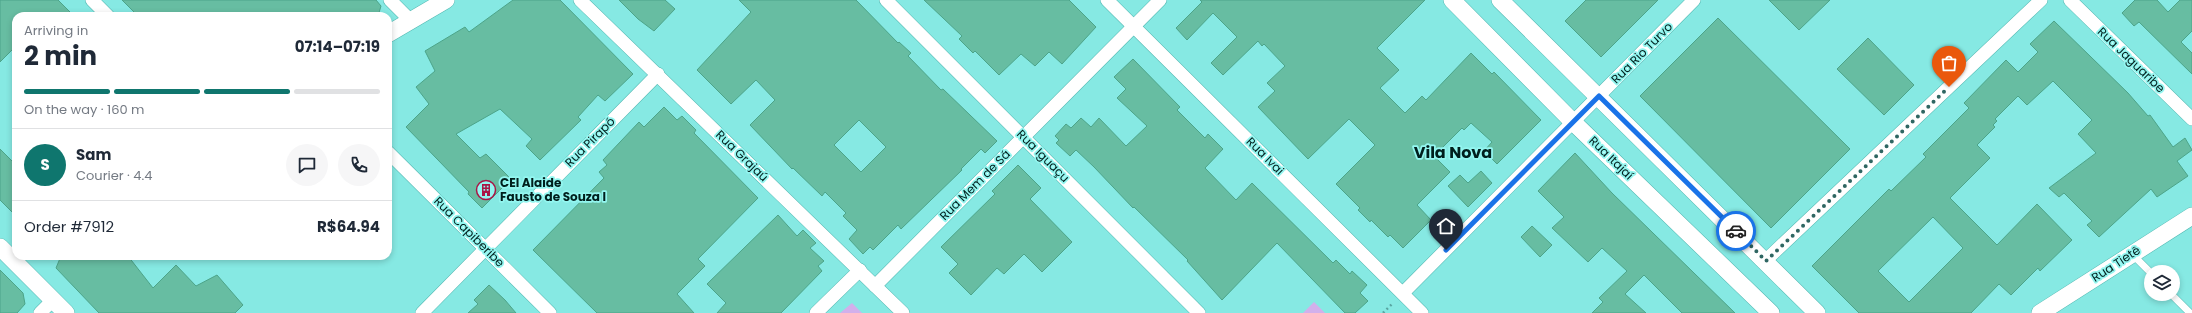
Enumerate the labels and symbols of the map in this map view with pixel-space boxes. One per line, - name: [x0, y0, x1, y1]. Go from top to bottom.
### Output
- street label: Rua Rio Turvo: [1607, 18, 1676, 87]
- street label: Rua Jaguaribe: [2094, 23, 2169, 96]
- pin: [1932, 46, 1966, 87]
- street label: Rua Pirapó: [561, 113, 619, 170]
- street label: Rua Grajaú: [712, 126, 772, 185]
- street label: Rua Iguaçu: [1013, 126, 1073, 186]
- street label: Rua Itajaí: [1585, 132, 1637, 183]
- street label: Rua Ivai: [1243, 133, 1288, 178]
- district label: Vila Nova: [1414, 141, 1492, 164]
- street label: Rua Mem de Sá: [936, 146, 1014, 224]
- place label: CEI Alaide Fausto de Souza I: [500, 174, 606, 205]
- building icon: CEI Alaide Fausto de Souza I: [475, 179, 497, 201]
- street label: Rua Capiberibe: [430, 193, 508, 271]
- pin: [1429, 209, 1463, 250]
- courier: [1716, 211, 1756, 251]
- street label: Rua Tietê: [2088, 241, 2143, 286]

